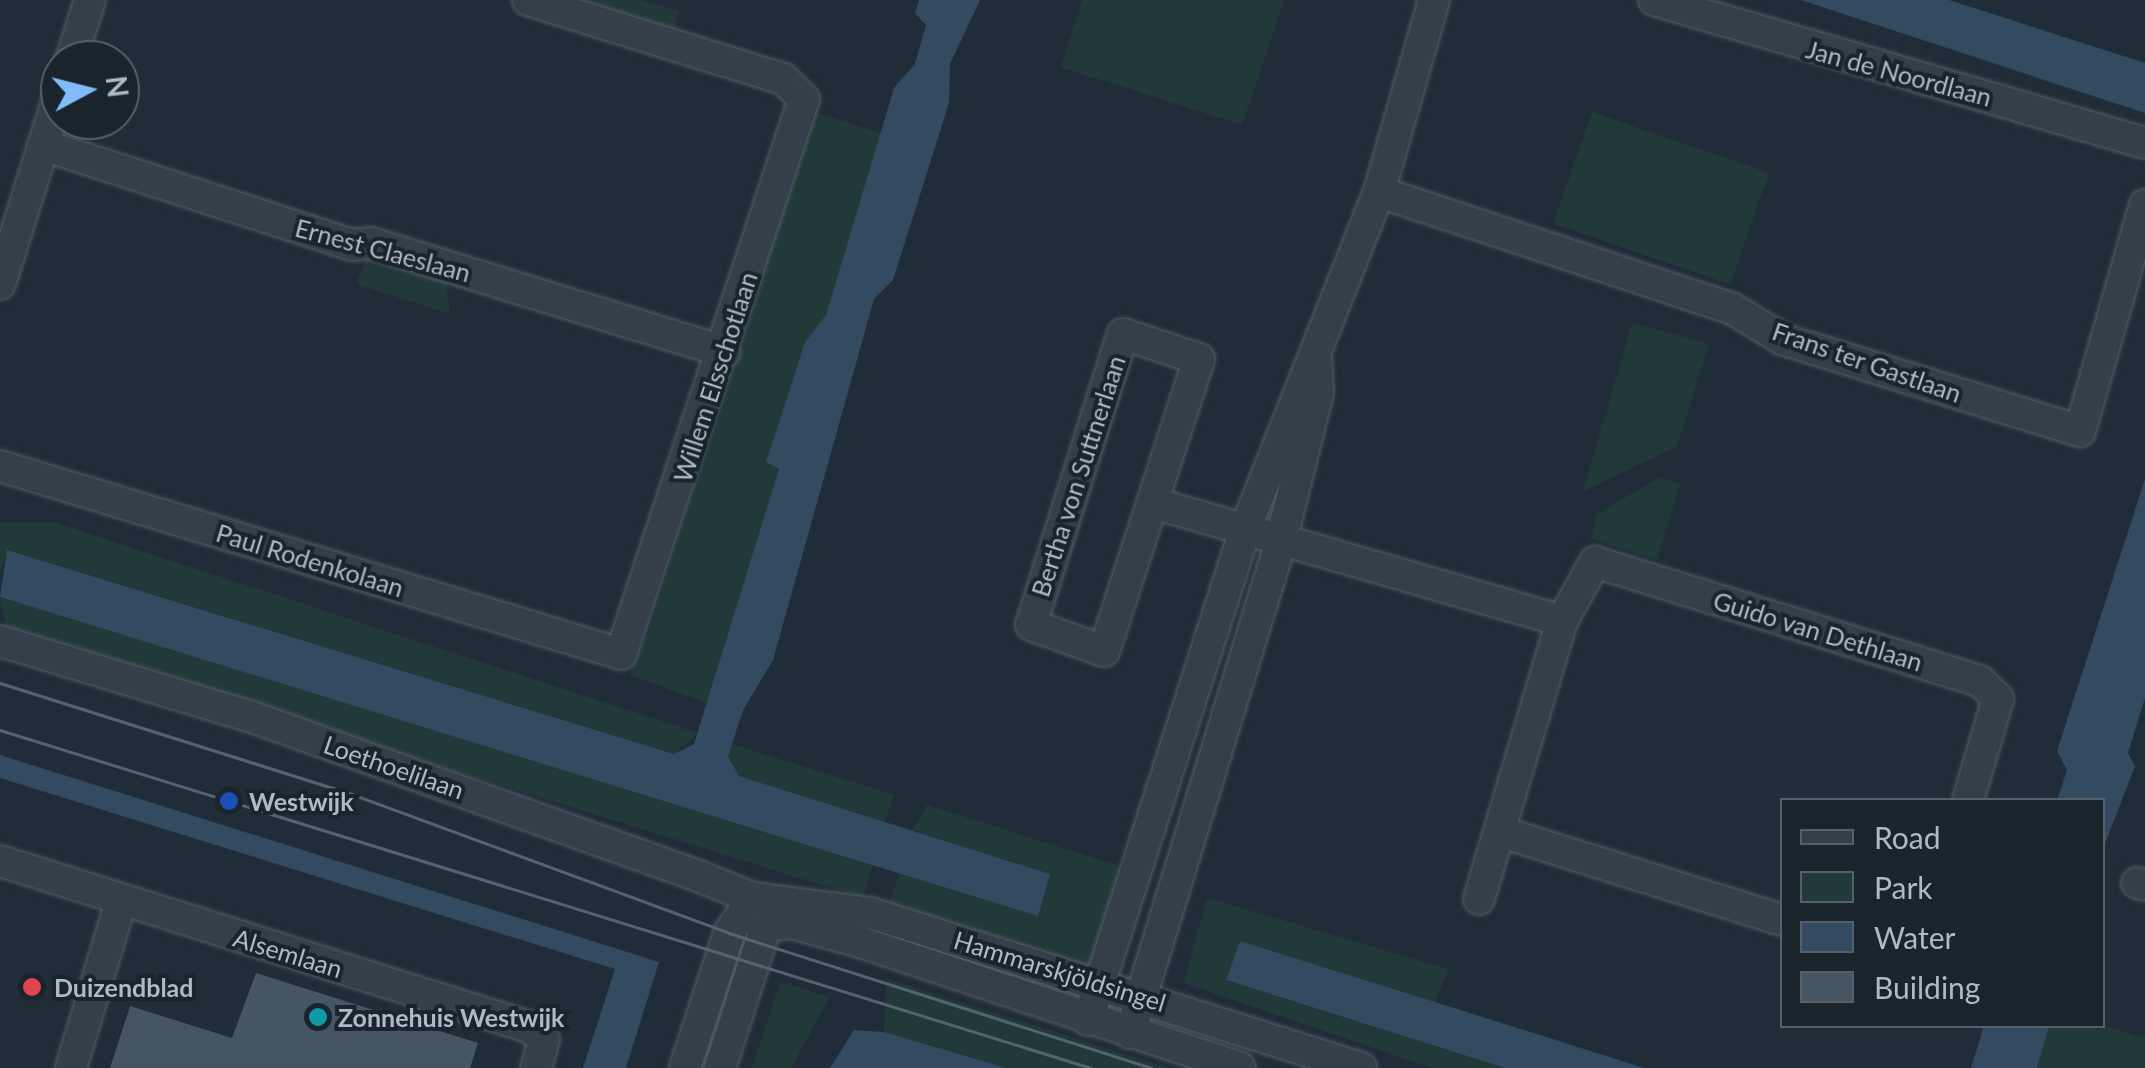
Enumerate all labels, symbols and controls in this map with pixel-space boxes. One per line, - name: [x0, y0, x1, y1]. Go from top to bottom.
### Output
- street label: Jan de Noordlaan: [1803, 34, 1995, 112]
- north arrow: [40, 40, 140, 140]
- text: N: [100, 74, 136, 99]
- street label: Ernest Claeslaan: [292, 212, 474, 288]
- street label: Willem Elsschotlaan: [667, 268, 763, 486]
- street label: Frans ter Gastlaan: [1768, 316, 1966, 408]
- street label: Bertha von Suttnerlaan: [1025, 351, 1131, 601]
- street label: Paul Rodenkolaan: [213, 517, 407, 603]
- street label: Guido van Dethlaan: [1710, 585, 1926, 677]
- street label: Loethoelilaan: [320, 729, 468, 805]
- place label: Westwijk: [249, 786, 354, 816]
- marker: Westwijk: [218, 790, 240, 812]
- legend: [1780, 798, 2105, 1028]
- text: Road: [1874, 819, 1941, 855]
- text: Park: [1874, 869, 1933, 905]
- text: Water: [1874, 919, 1956, 955]
- street label: Alsemlaan: [230, 922, 346, 984]
- street label: Hammarskjöldsingel: [950, 924, 1170, 1018]
- text: Building: [1874, 969, 1980, 1005]
- place label: Duizendblad: [54, 972, 193, 1002]
- marker: Duizendblad: [19, 974, 45, 1000]
- place label: Zonnehuis Westwijk: [338, 1002, 565, 1032]
- marker: Zonnehuis Westwijk: [307, 1006, 329, 1028]

